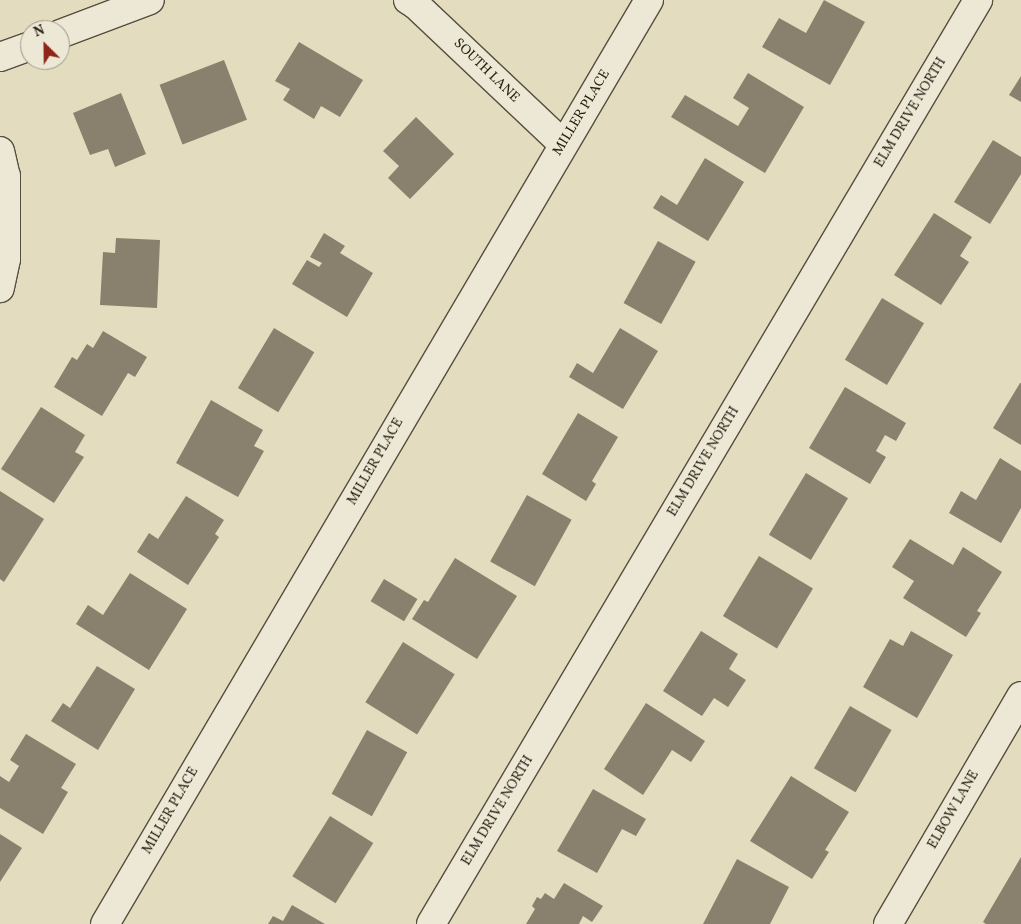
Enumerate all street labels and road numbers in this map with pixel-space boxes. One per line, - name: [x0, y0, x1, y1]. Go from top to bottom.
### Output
- street label: SOUTH LANE: [450, 35, 522, 107]
- street label: ELM DRIVE NORTH: [872, 55, 950, 171]
- street label: MILLER PLACE: [550, 67, 614, 159]
- street label: ELM DRIVE NORTH: [665, 404, 743, 520]
- street label: MILLER PLACE: [344, 416, 408, 508]
- street label: ELM DRIVE NORTH: [459, 753, 537, 869]
- street label: MILLER PLACE: [139, 765, 203, 857]
- street label: ELBOW LANE: [925, 768, 983, 852]

